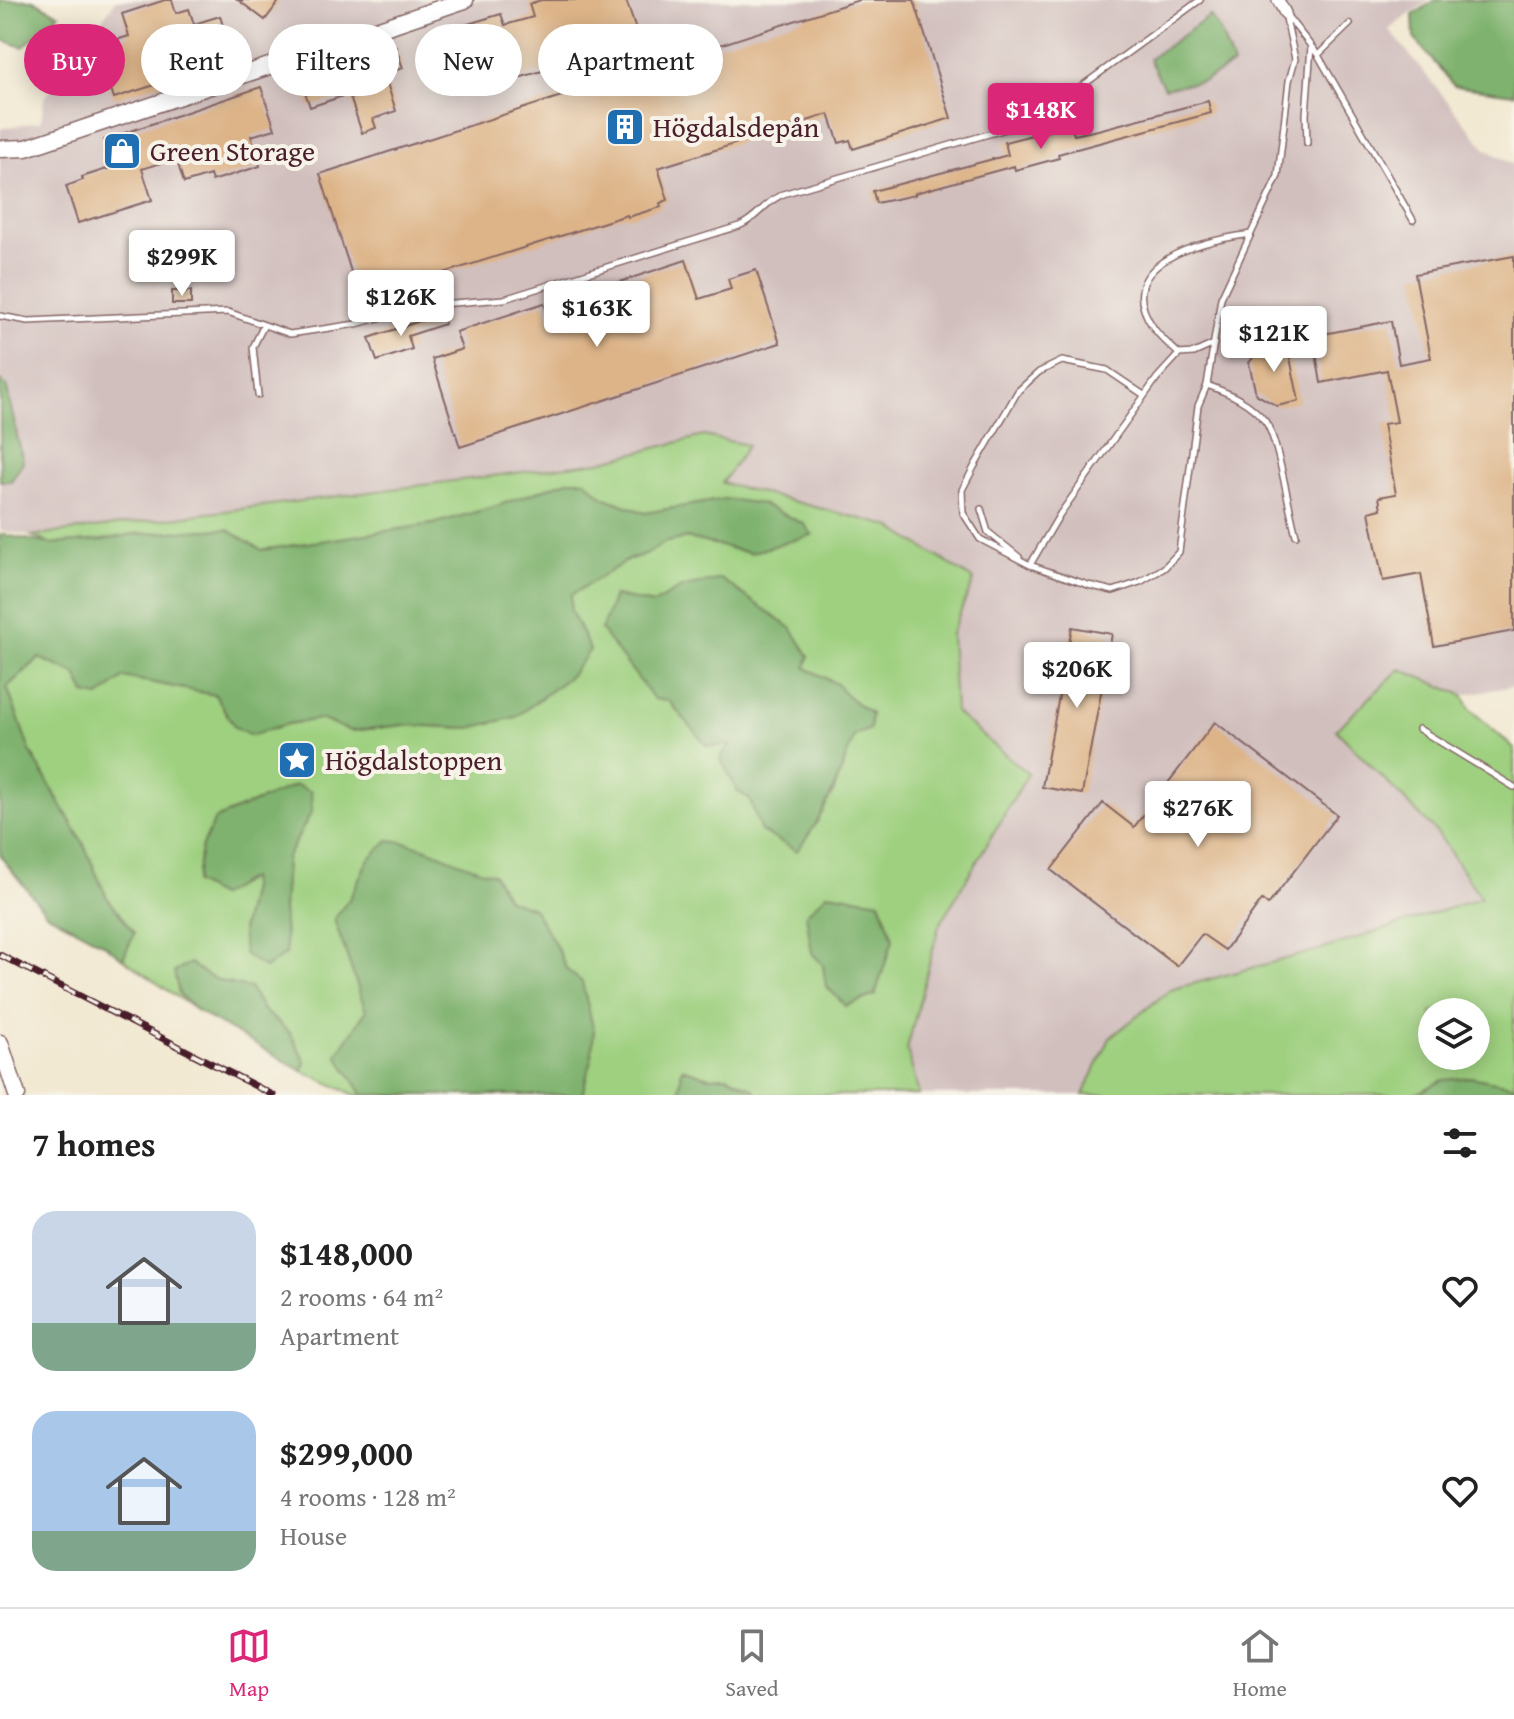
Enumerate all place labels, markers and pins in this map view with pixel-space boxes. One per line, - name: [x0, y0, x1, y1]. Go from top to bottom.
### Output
- pin: $148K: [985, 83, 1097, 151]
- building icon: Högdalsdepån: [604, 106, 646, 148]
- place label: Högdalsdepån: [653, 106, 819, 147]
- shop icon: Green Storage: [101, 130, 143, 172]
- place label: Green Storage: [150, 130, 315, 171]
- pin: $299K: [126, 230, 238, 298]
- pin: $126K: [345, 270, 457, 338]
- pin: $163K: [541, 281, 653, 349]
- pin: $121K: [1218, 306, 1330, 374]
- pin: $206K: [1021, 642, 1133, 710]
- place icon: Högdalstoppen: [276, 739, 318, 781]
- place label: Högdalstoppen: [325, 739, 502, 780]
- pin: $276K: [1142, 781, 1254, 849]

